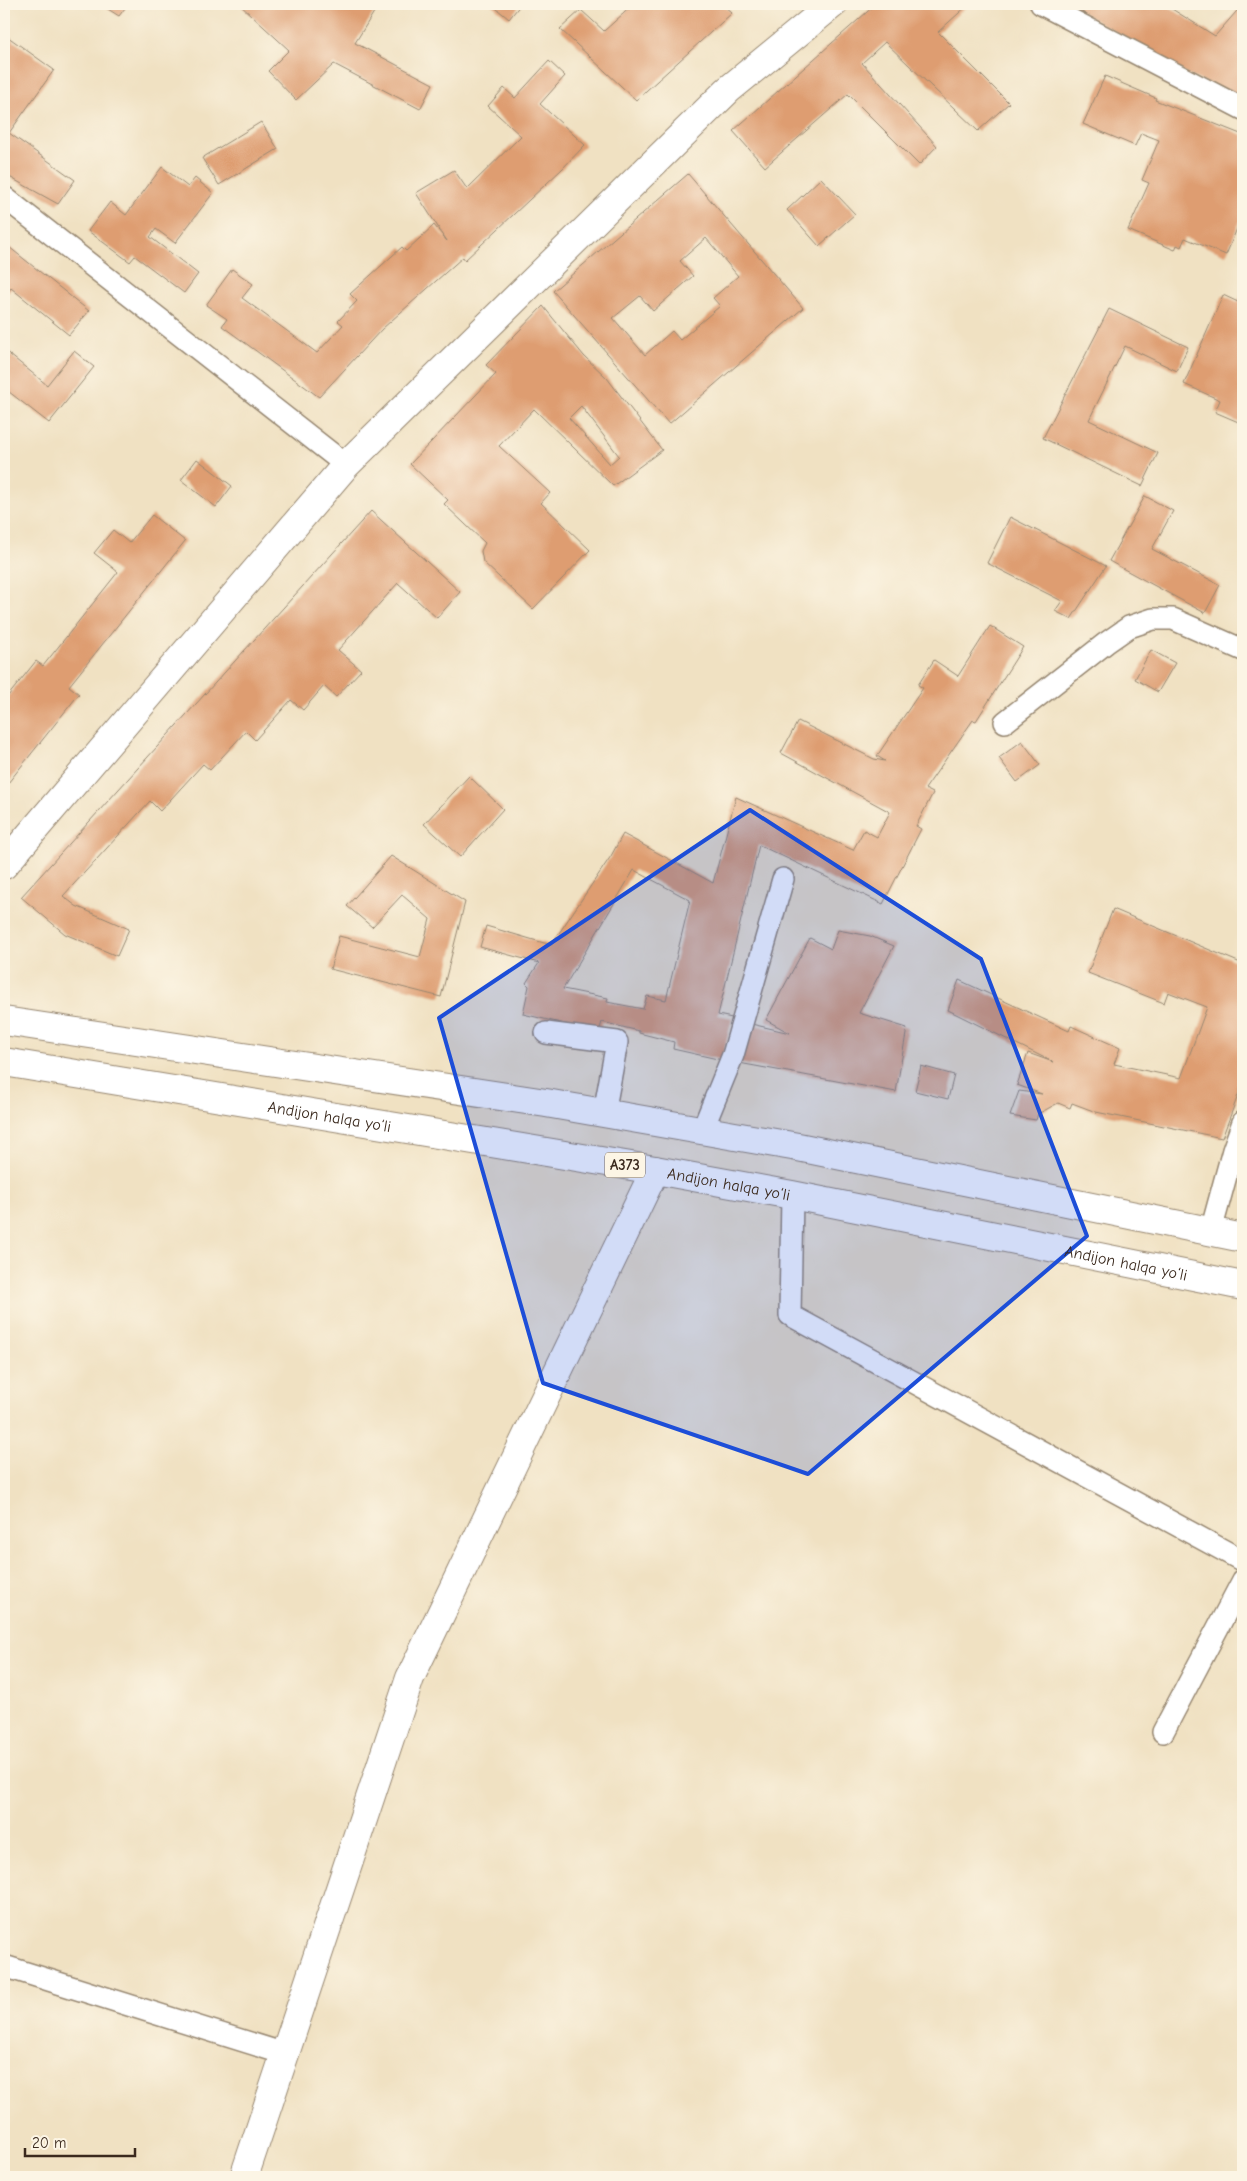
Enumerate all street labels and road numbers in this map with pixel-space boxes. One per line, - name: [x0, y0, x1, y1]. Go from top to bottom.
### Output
- street label: Andijon halqa yo‘li: [266, 1098, 392, 1136]
- road number: A373: [605, 1152, 645, 1178]
- street label: Andijon halqa yo‘li: [666, 1164, 792, 1205]
- street label: Andijon halqa yo‘li: [1063, 1242, 1189, 1285]

